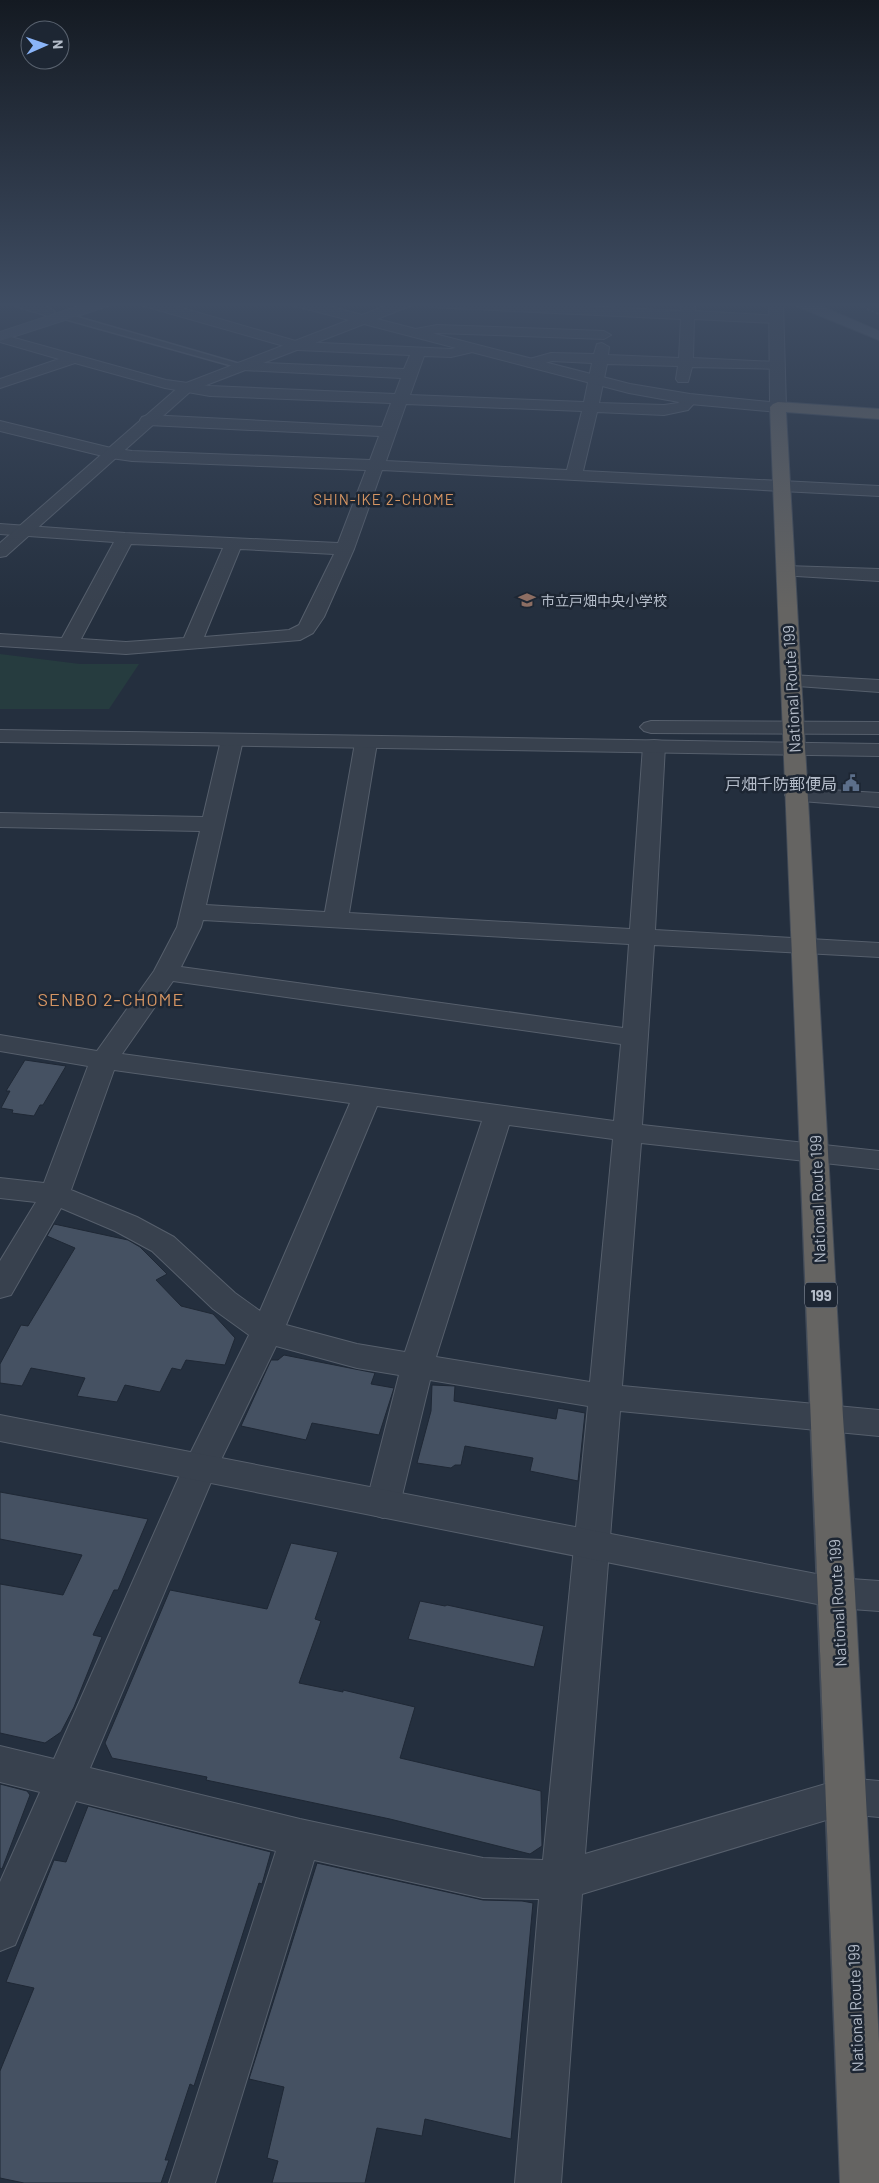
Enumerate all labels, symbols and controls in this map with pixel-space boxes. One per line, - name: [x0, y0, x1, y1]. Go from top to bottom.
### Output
- north arrow: [20, 20, 70, 70]
- text: N: [50, 40, 67, 49]
- district label: SHIN-IKE 2-CHOME: [313, 490, 455, 508]
- school or university icon: 市立戸畑中央小学校: [517, 590, 537, 610]
- place label: 市立戸畑中央小学校: [541, 592, 667, 609]
- street label: National Route 199: [778, 625, 804, 753]
- public building icon: 戸畑千防郵便局: [841, 773, 861, 793]
- place label: 戸畑千防郵便局: [725, 774, 837, 793]
- district label: SENBO 2-CHOME: [38, 988, 184, 1010]
- street label: National Route 199: [805, 1135, 829, 1263]
- road number: 199: [805, 1282, 837, 1308]
- street label: National Route 199: [824, 1539, 850, 1667]
- street label: National Route 199: [843, 1944, 867, 2072]

